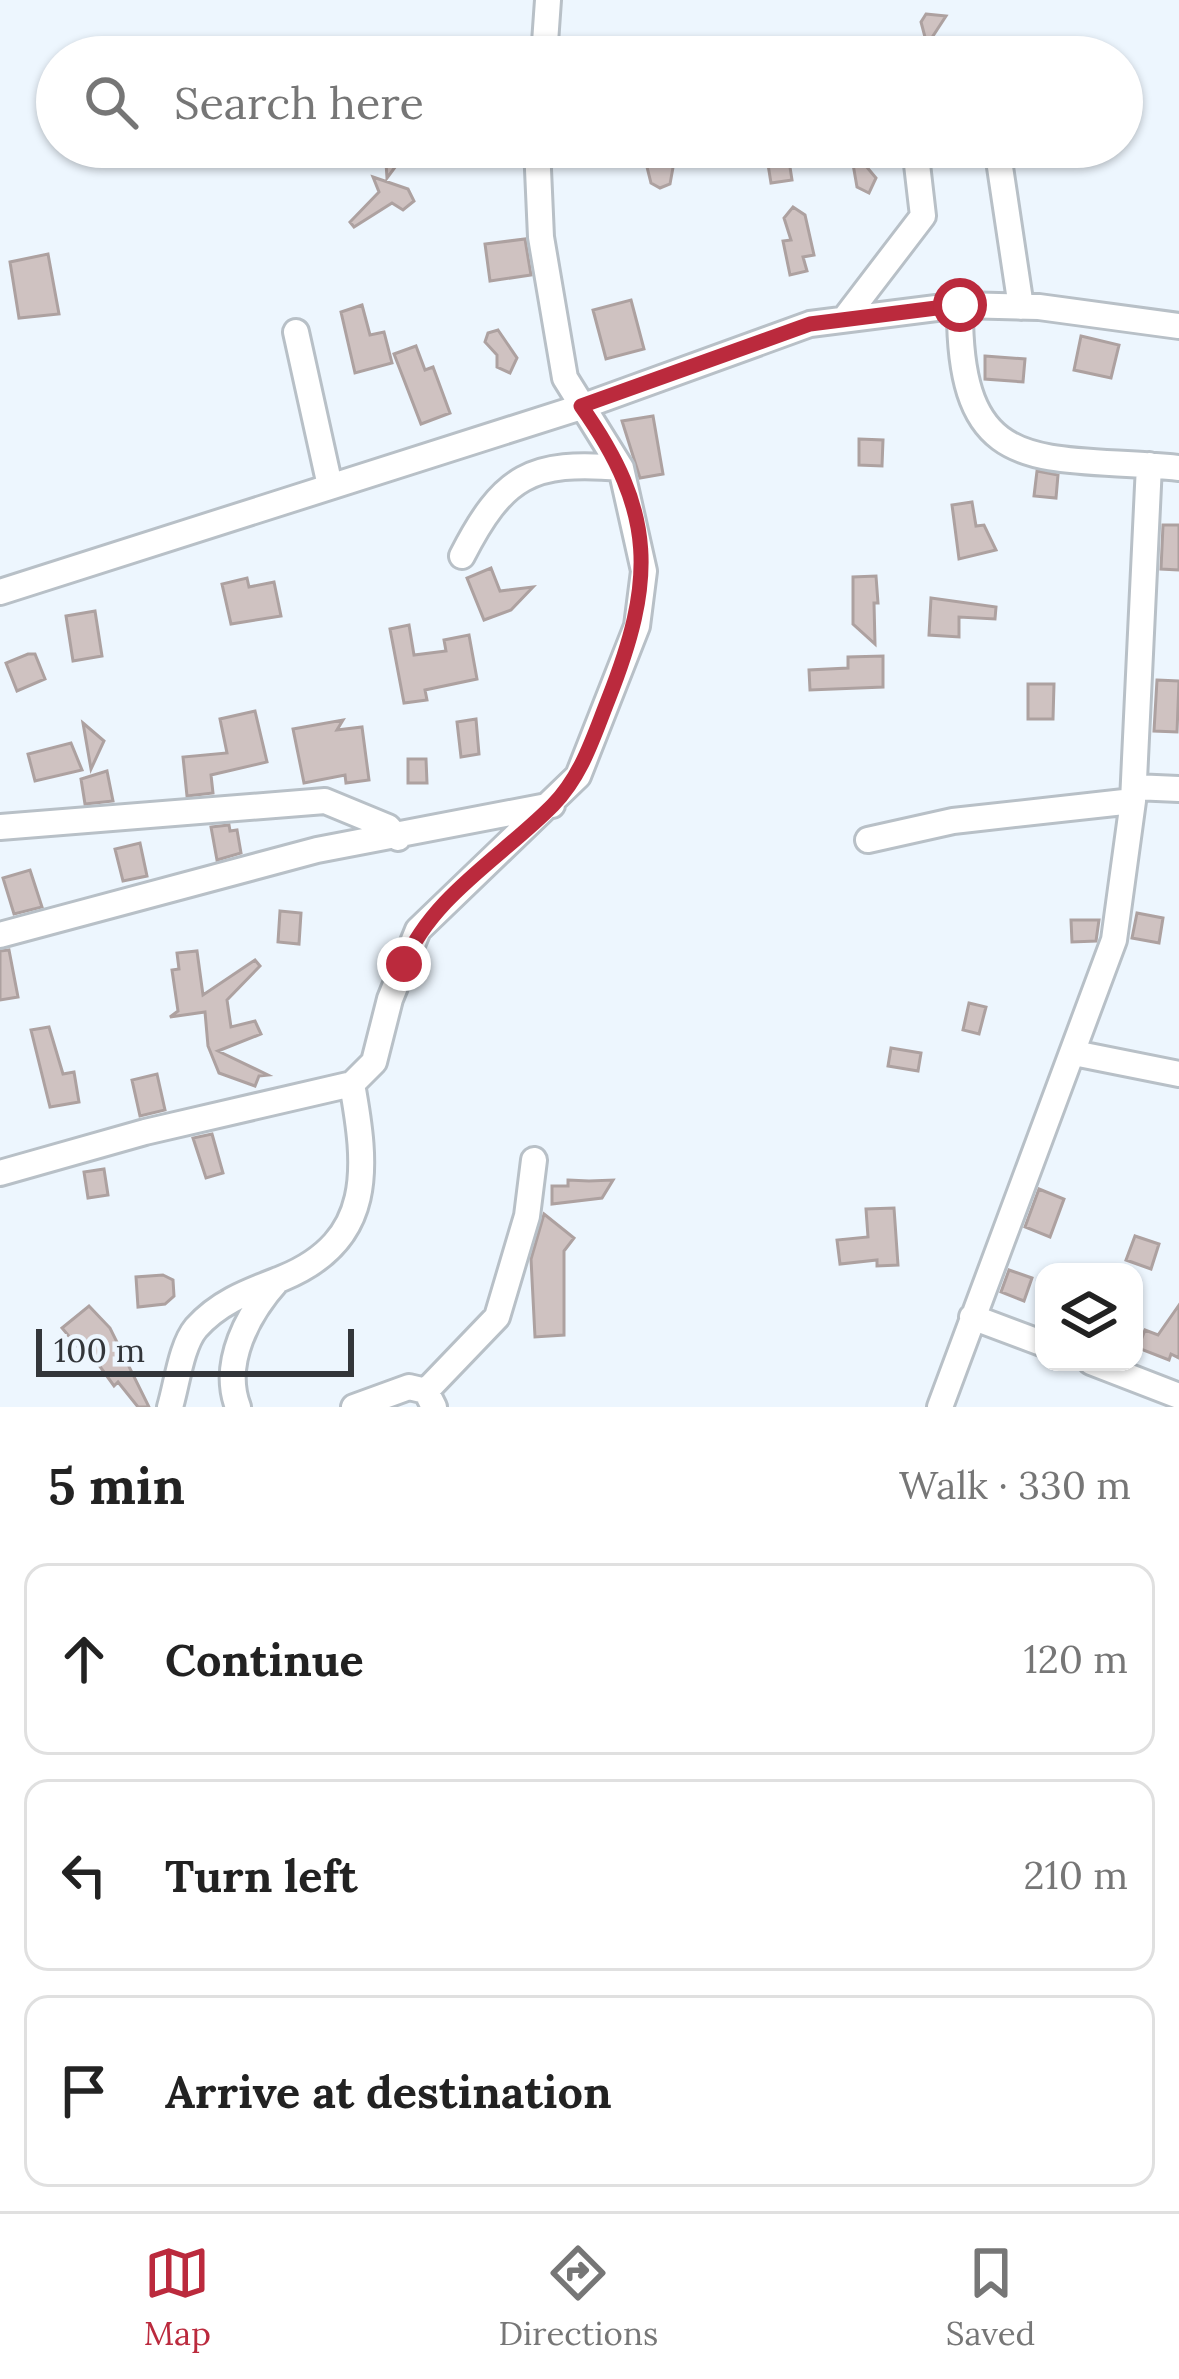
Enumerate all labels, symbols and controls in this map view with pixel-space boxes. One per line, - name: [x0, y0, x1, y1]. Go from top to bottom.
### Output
- search box: [36, 36, 1143, 168]
- icon: search: [78, 69, 144, 135]
- text: Search here: [174, 74, 424, 131]
- route start: [933, 278, 987, 332]
- route end: [377, 937, 431, 991]
- map controls: [1035, 1263, 1143, 1371]
- button: layers: [1035, 1263, 1143, 1371]
- scale bar: [36, 1323, 354, 1376]
- text: 100 m: [54, 1329, 145, 1371]
- text: 5 min: [48, 1453, 185, 1518]
- text: Walk · 330 m: [899, 1460, 1131, 1510]
- icon: ahead: [51, 1626, 117, 1692]
- text: Continue: [165, 1631, 364, 1688]
- text: 120 m: [1024, 1634, 1128, 1684]
- icon: left: [51, 1842, 117, 1908]
- text: Turn left: [165, 1847, 358, 1904]
- text: 210 m: [1024, 1850, 1128, 1900]
- icon: arrive: [51, 2058, 117, 2124]
- text: Arrive at destination: [165, 2063, 612, 2120]
- tab: Map: [144, 2240, 211, 2354]
- tab: Directions: [499, 2240, 658, 2354]
- tab: Saved: [946, 2240, 1035, 2354]

